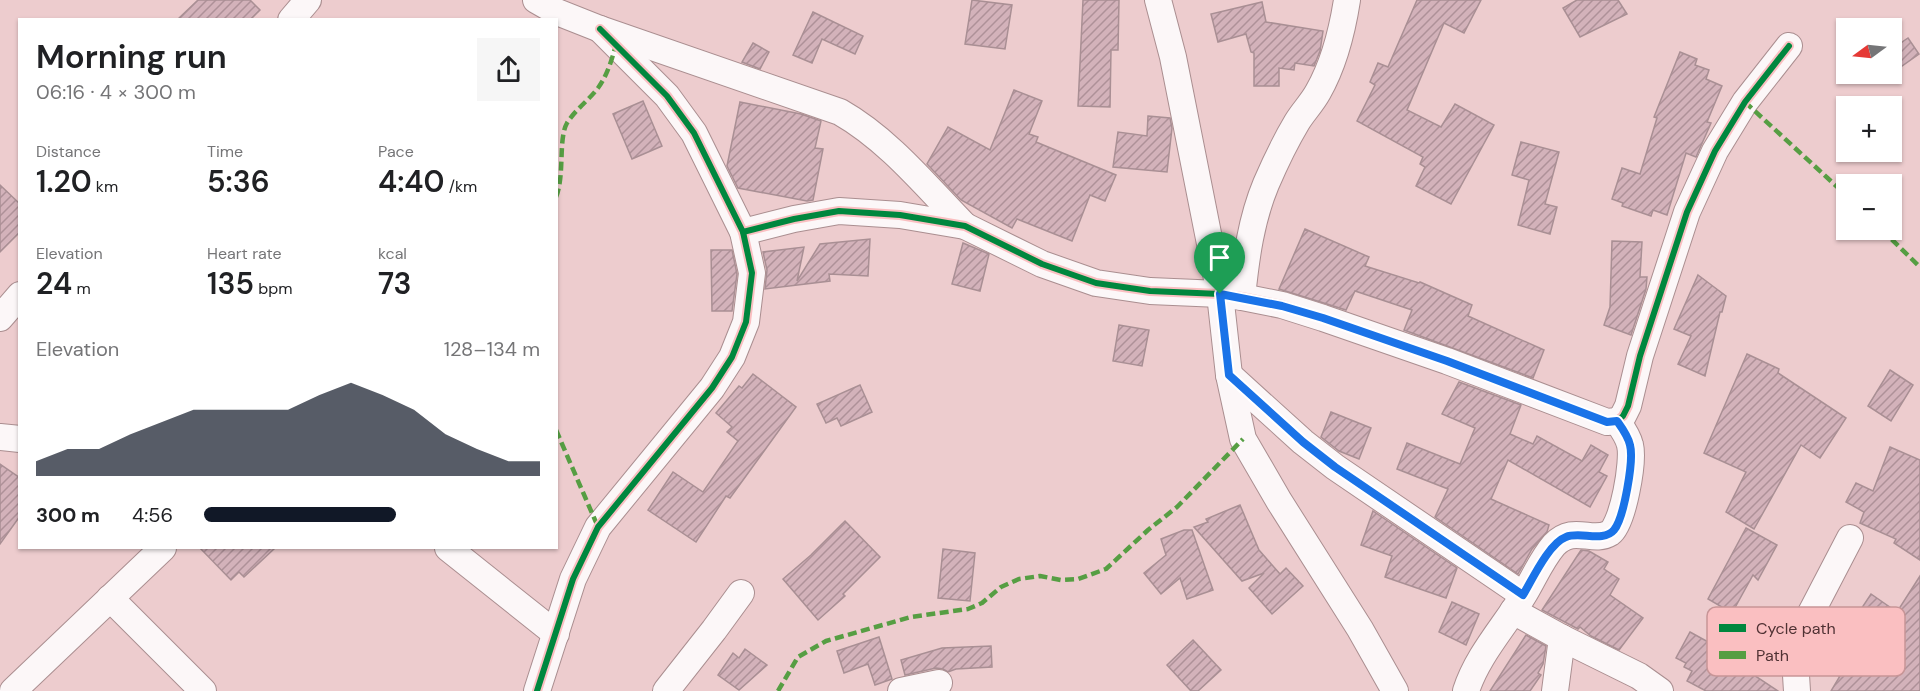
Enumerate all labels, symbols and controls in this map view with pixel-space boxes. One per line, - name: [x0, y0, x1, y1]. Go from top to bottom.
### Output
- north arrow: [1836, 18, 1902, 84]
- map controls: [1836, 18, 1902, 240]
- text: Morning run: [36, 35, 227, 78]
- button: share: [477, 38, 540, 101]
- text: 06:16 · 4 × 300 m: [36, 79, 196, 105]
- button: +: [1836, 96, 1902, 162]
- text: Distance: [36, 141, 101, 162]
- text: Time: [207, 141, 243, 162]
- text: Pace: [378, 141, 414, 162]
- text: 1.20: [36, 162, 92, 201]
- text: 5:36: [207, 162, 270, 201]
- text: 4:40: [378, 162, 444, 201]
- button: −: [1836, 174, 1902, 240]
- text: km: [92, 176, 118, 197]
- text: /km: [444, 176, 477, 197]
- pin: [1194, 232, 1245, 294]
- icon: arrive: [1203, 241, 1236, 274]
- text: Elevation: [36, 243, 103, 264]
- text: Heart rate: [207, 243, 282, 264]
- text: kcal: [378, 243, 407, 264]
- text: 24: [36, 264, 72, 303]
- text: 135: [207, 264, 254, 303]
- text: 73: [378, 264, 412, 303]
- text: m: [72, 278, 91, 299]
- text: bpm: [254, 278, 293, 299]
- text: Elevation: [36, 336, 119, 362]
- text: 128–134 m: [444, 336, 540, 362]
- text: 300 m: [36, 502, 100, 528]
- text: 4:56: [132, 502, 173, 528]
- legend: [1707, 607, 1905, 676]
- text: Cycle path: [1756, 618, 1836, 639]
- text: Path: [1756, 645, 1789, 666]

